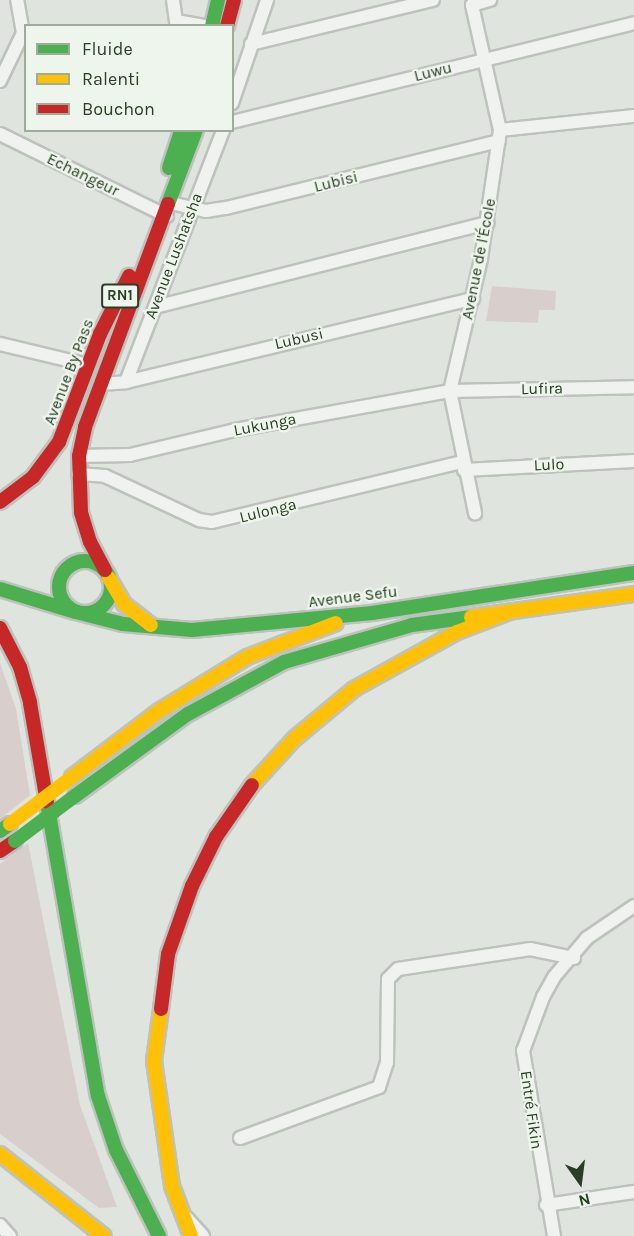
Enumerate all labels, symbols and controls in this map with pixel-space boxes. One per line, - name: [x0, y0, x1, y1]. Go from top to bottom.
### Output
- legend: [24, 24, 234, 132]
- text: Fluide: [82, 38, 133, 60]
- street label: Luwu: [412, 58, 454, 86]
- text: Ralenti: [82, 68, 140, 90]
- text: Bouchon: [82, 98, 155, 120]
- street label: Echangeur: [44, 149, 122, 201]
- street label: Lubisi: [312, 167, 360, 197]
- street label: Avenue Lushatsha: [141, 190, 207, 322]
- street label: Avenue de l'École: [458, 197, 500, 321]
- road number: RN1: [100, 284, 140, 308]
- street label: Avenue By Pass: [40, 316, 98, 428]
- street label: Lubusi: [273, 324, 325, 354]
- street label: Lufira: [521, 379, 563, 399]
- street label: Lukunga: [232, 410, 298, 440]
- street label: Lulo: [533, 455, 565, 475]
- street label: Lulonga: [238, 495, 298, 527]
- street label: Avenue Sefu: [307, 582, 399, 612]
- street label: Entré Fikin: [516, 1070, 546, 1150]
- north arrow: [550, 1152, 610, 1212]
- text: N: [577, 1189, 592, 1211]

